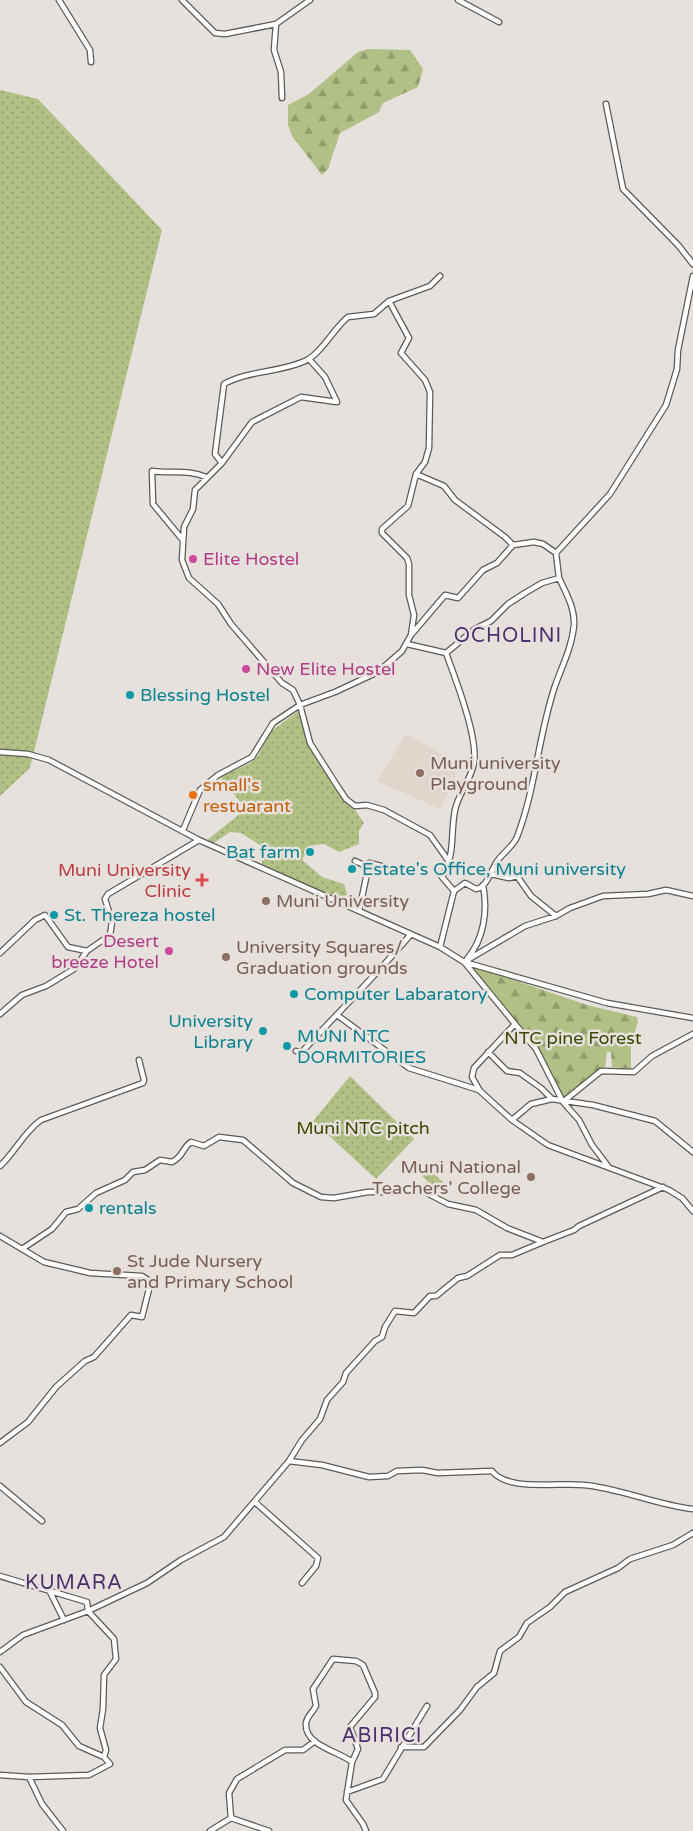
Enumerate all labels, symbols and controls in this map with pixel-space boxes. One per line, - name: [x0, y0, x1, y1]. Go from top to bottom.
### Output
- place label: Elite Hostel: [203, 548, 299, 570]
- marker: Elite Hostel: [187, 553, 199, 565]
- district label: OCHOLINI: [454, 624, 562, 648]
- place label: New Elite Hostel: [256, 658, 396, 680]
- marker: New Elite Hostel: [240, 663, 252, 675]
- place label: Blessing Hostel: [140, 684, 270, 706]
- marker: Blessing Hostel: [124, 689, 136, 701]
- place label: Muni university Playground: [430, 752, 561, 795]
- marker: Muni university Playground: [414, 767, 426, 779]
- place label: small's restuarant: [203, 774, 291, 817]
- marker: small's restuarant: [187, 789, 199, 801]
- place label: Bat farm: [226, 841, 300, 863]
- marker: Bat farm: [304, 846, 316, 858]
- place label: Estate's Office, Muni university: [362, 858, 626, 880]
- place label: Muni University Clinic: [58, 859, 191, 902]
- marker: Estate's Office, Muni university: [346, 863, 358, 875]
- marker: Muni University Clinic: [195, 873, 209, 887]
- place label: Muni University: [276, 890, 409, 912]
- marker: Muni University: [260, 895, 272, 907]
- place label: St. Thereza hostel: [64, 904, 215, 926]
- marker: St. Thereza hostel: [48, 909, 60, 921]
- place label: Desert breeze Hotel: [51, 930, 159, 973]
- place label: University Squares/ Graduation grounds: [236, 936, 408, 979]
- marker: Desert breeze Hotel: [163, 945, 175, 957]
- marker: University Squares/ Graduation grounds: [220, 951, 232, 963]
- place label: Computer Labaratory: [304, 983, 488, 1005]
- marker: Computer Labaratory: [288, 988, 300, 1000]
- place label: University Library: [168, 1010, 253, 1053]
- marker: University Library: [257, 1025, 269, 1037]
- place label: MUNI NTC DORMITORIES: [297, 1025, 426, 1068]
- park label: NTC pine Forest: [504, 1027, 642, 1049]
- marker: MUNI NTC DORMITORIES: [281, 1040, 293, 1052]
- park label: Muni NTC pitch: [296, 1117, 430, 1139]
- place label: Muni National Teachers' College: [372, 1156, 521, 1199]
- marker: Muni National Teachers' College: [525, 1171, 537, 1183]
- place label: rentals: [99, 1197, 157, 1219]
- marker: rentals: [83, 1202, 95, 1214]
- place label: St Jude Nursery and Primary School: [127, 1250, 293, 1293]
- marker: St Jude Nursery and Primary School: [111, 1265, 123, 1277]
- district label: KUMARA: [25, 1571, 123, 1595]
- district label: ABIRICI: [341, 1724, 423, 1748]

